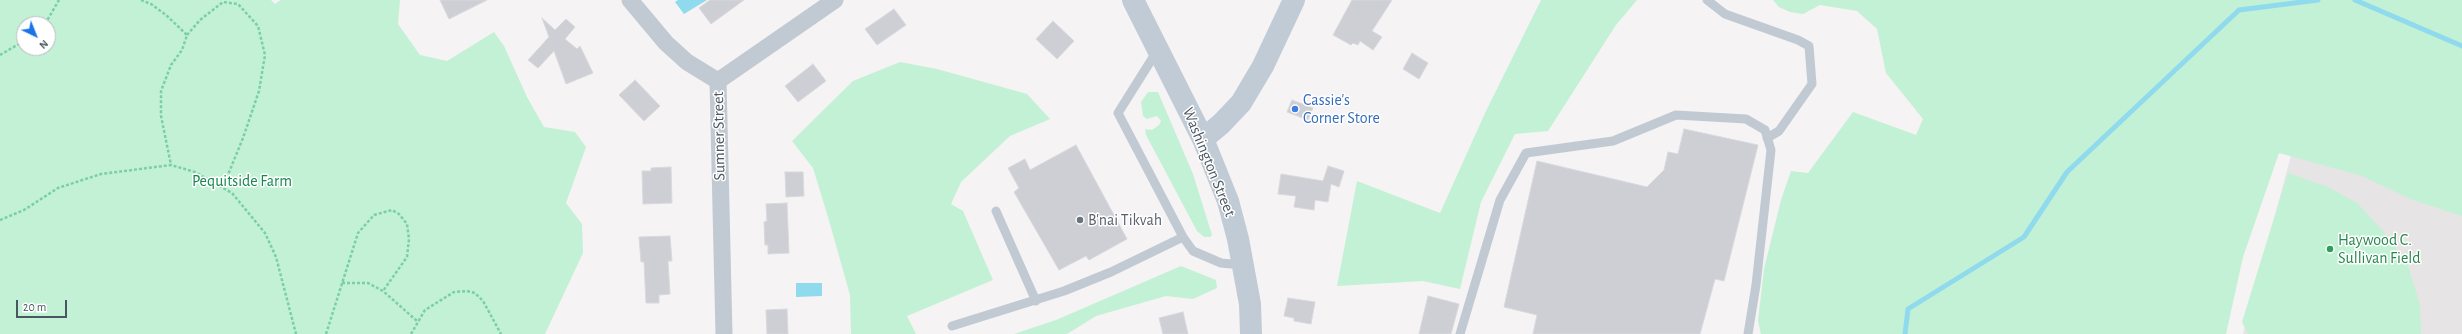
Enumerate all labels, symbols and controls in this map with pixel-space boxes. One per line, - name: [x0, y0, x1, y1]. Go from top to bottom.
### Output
- north arrow: [16, 16, 56, 56]
- text: N: [37, 38, 50, 51]
- place label: Cassie's Corner Store: [1303, 90, 1380, 128]
- street label: Sumner Street: [709, 91, 729, 181]
- marker: Cassie's Corner Store: [1290, 104, 1300, 114]
- street label: Washington Street: [1178, 105, 1240, 219]
- park label: Pequitside Farm: [192, 171, 292, 191]
- place label: B'nai Tikvah: [1088, 210, 1162, 230]
- marker: B'nai Tikvah: [1075, 215, 1085, 225]
- place label: Haywood C. Sullivan Field: [2338, 230, 2421, 268]
- marker: Haywood C. Sullivan Field: [2325, 244, 2335, 254]
- scale bar: [18, 292, 69, 318]
- text: 20 m: [23, 301, 46, 313]

